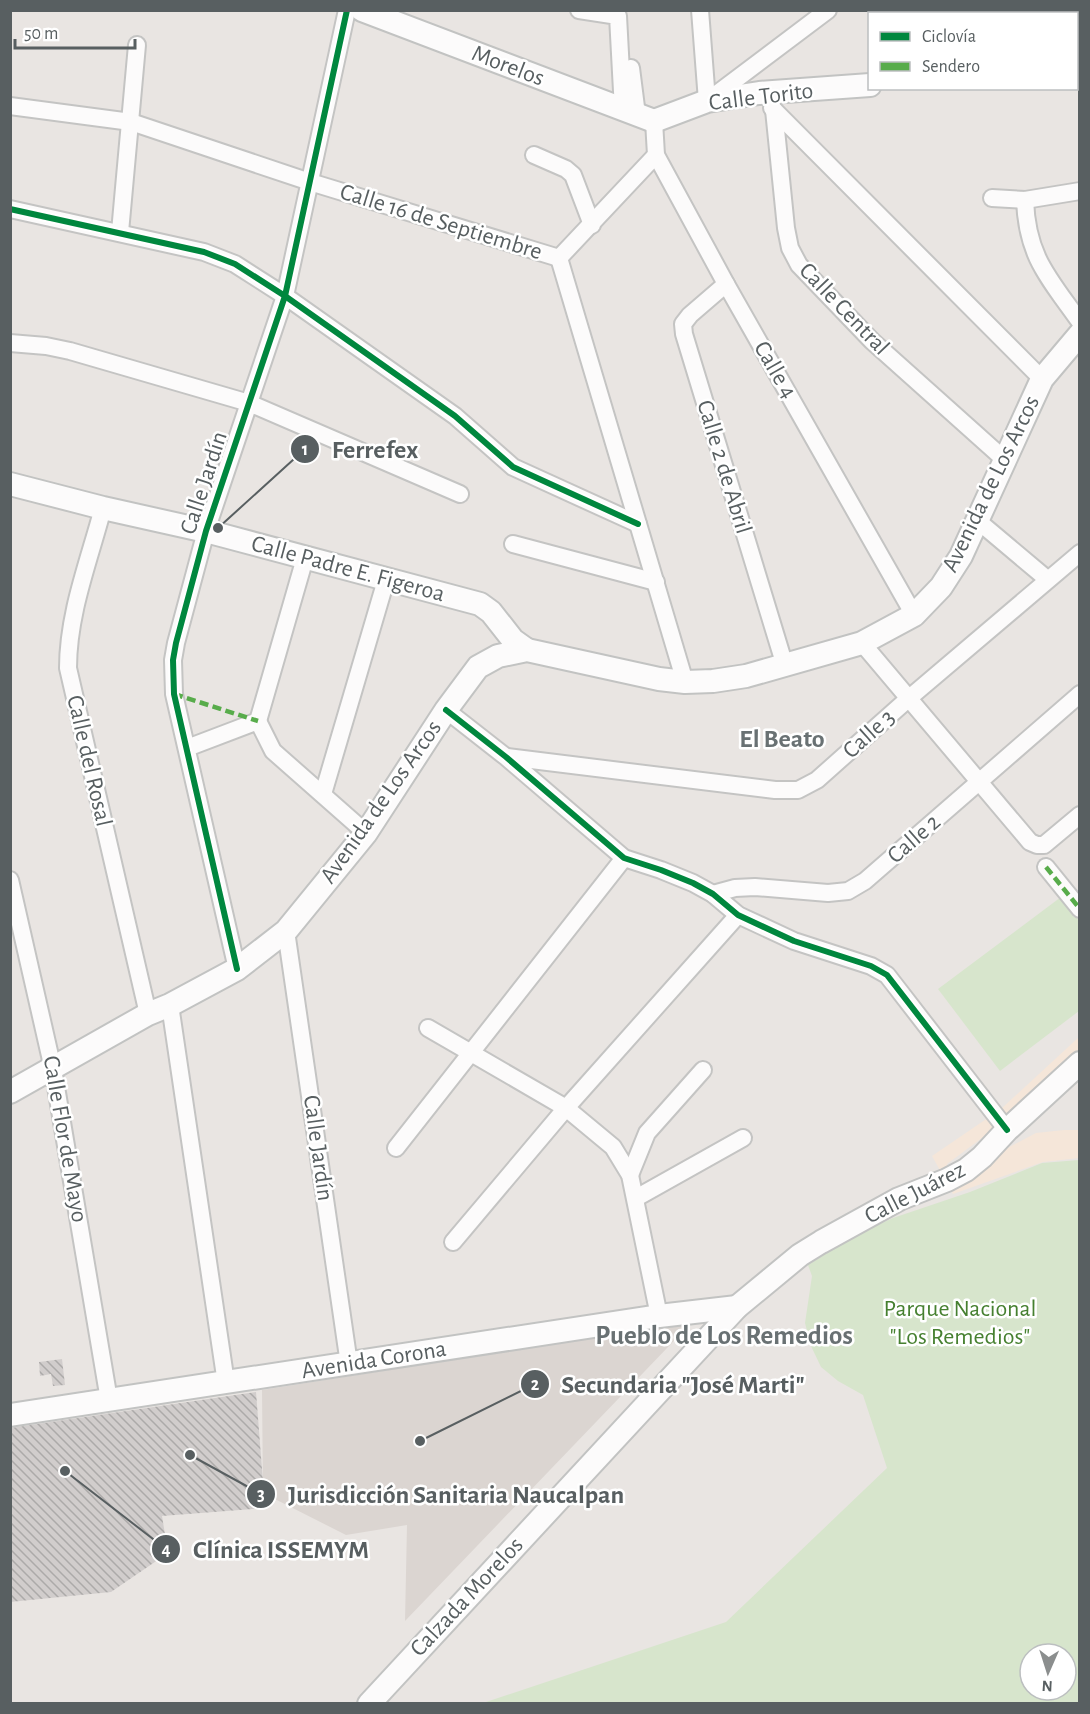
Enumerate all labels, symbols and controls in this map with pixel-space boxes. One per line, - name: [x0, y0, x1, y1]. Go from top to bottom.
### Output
- scale bar: [15, 12, 135, 50]
- legend: [868, 12, 1078, 90]
- text: 50 m: [24, 25, 58, 43]
- text: Ciclovía: [922, 28, 976, 46]
- street label: Morelos: [469, 41, 547, 91]
- text: Sendero: [922, 58, 980, 76]
- street label: Calle Torito: [708, 79, 814, 115]
- street label: Calle 16 de Septiembre: [337, 180, 545, 264]
- street label: Calle Central: [794, 258, 894, 360]
- street label: Calle 4: [749, 337, 801, 403]
- street label: Avenida de Los Arcos: [938, 392, 1044, 576]
- street label: Calle 2 de Abril: [692, 397, 756, 537]
- callout: Ferrefex: [290, 427, 430, 471]
- street label: Calle Jardín: [176, 429, 232, 537]
- text: Ferrefex: [332, 437, 418, 463]
- text: 1: [302, 441, 308, 459]
- street label: Calle Padre E. Figeroa: [249, 532, 447, 606]
- street label: Calle del Rosal: [62, 693, 116, 829]
- street label: Calle 3: [839, 705, 899, 763]
- street label: Avenida de Los Arcos: [316, 716, 446, 888]
- district label: El Beato: [739, 726, 825, 752]
- street label: Calle 2: [883, 810, 945, 868]
- street label: Calle Flor de Mayo: [39, 1054, 91, 1224]
- street label: Calle Jardín: [299, 1094, 337, 1202]
- street label: Calle Juárez: [861, 1157, 969, 1229]
- park label: Parque Nacional "Los Remedios": [884, 1297, 1036, 1349]
- district label: Pueblo de Los Remedios: [595, 1322, 853, 1349]
- street label: Avenida Corona: [300, 1337, 448, 1383]
- callout: Secundaria "José Marti": [520, 1362, 817, 1406]
- text: Secundaria "José Marti": [561, 1372, 805, 1398]
- text: 2: [531, 1376, 540, 1394]
- callout: Jurisdicción Sanitaria Naucalpan: [246, 1472, 637, 1516]
- text: Jurisdicción Sanitaria Naucalpan: [288, 1482, 624, 1508]
- text: 3: [257, 1486, 265, 1504]
- callout: Clínica ISSEMYM: [151, 1527, 381, 1571]
- street label: Calzada Morelos: [406, 1533, 528, 1661]
- text: Clínica ISSEMYM: [193, 1537, 369, 1563]
- text: 4: [161, 1541, 171, 1559]
- north arrow: [1018, 1642, 1078, 1702]
- text: N: [1041, 1678, 1053, 1694]

